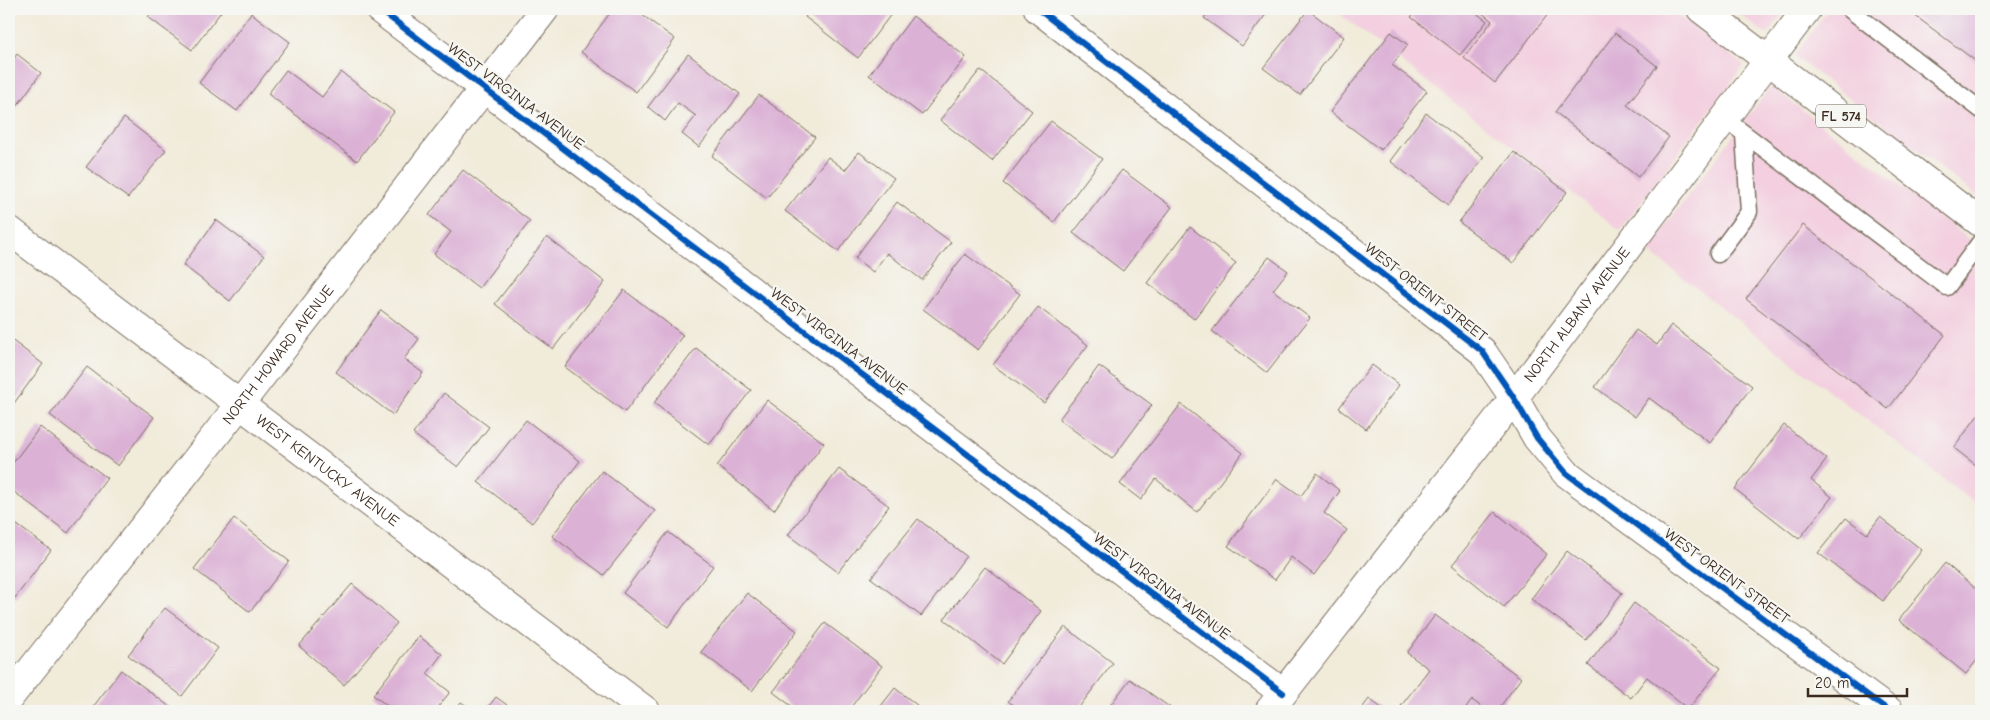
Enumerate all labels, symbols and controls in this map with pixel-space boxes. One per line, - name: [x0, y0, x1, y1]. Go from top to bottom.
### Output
- street label: WEST VIRGINIA AVENUE: [444, 39, 588, 153]
- road number: FL 574: [1816, 104, 1866, 128]
- street label: WEST ORIENT STREET: [1361, 239, 1491, 345]
- street label: NORTH ALBANY AVENUE: [1520, 243, 1634, 386]
- street label: NORTH HOWARD AVENUE: [218, 282, 337, 428]
- street label: WEST VIRGINIA AVENUE: [767, 284, 911, 398]
- street label: WEST KENTUCKY AVENUE: [252, 411, 403, 530]
- street label: WEST ORIENT STREET: [1661, 525, 1793, 628]
- street label: WEST VIRGINIA AVENUE: [1090, 529, 1234, 643]
- scale bar: [1808, 665, 1906, 697]
- text: 20 m: [1815, 674, 1849, 692]

